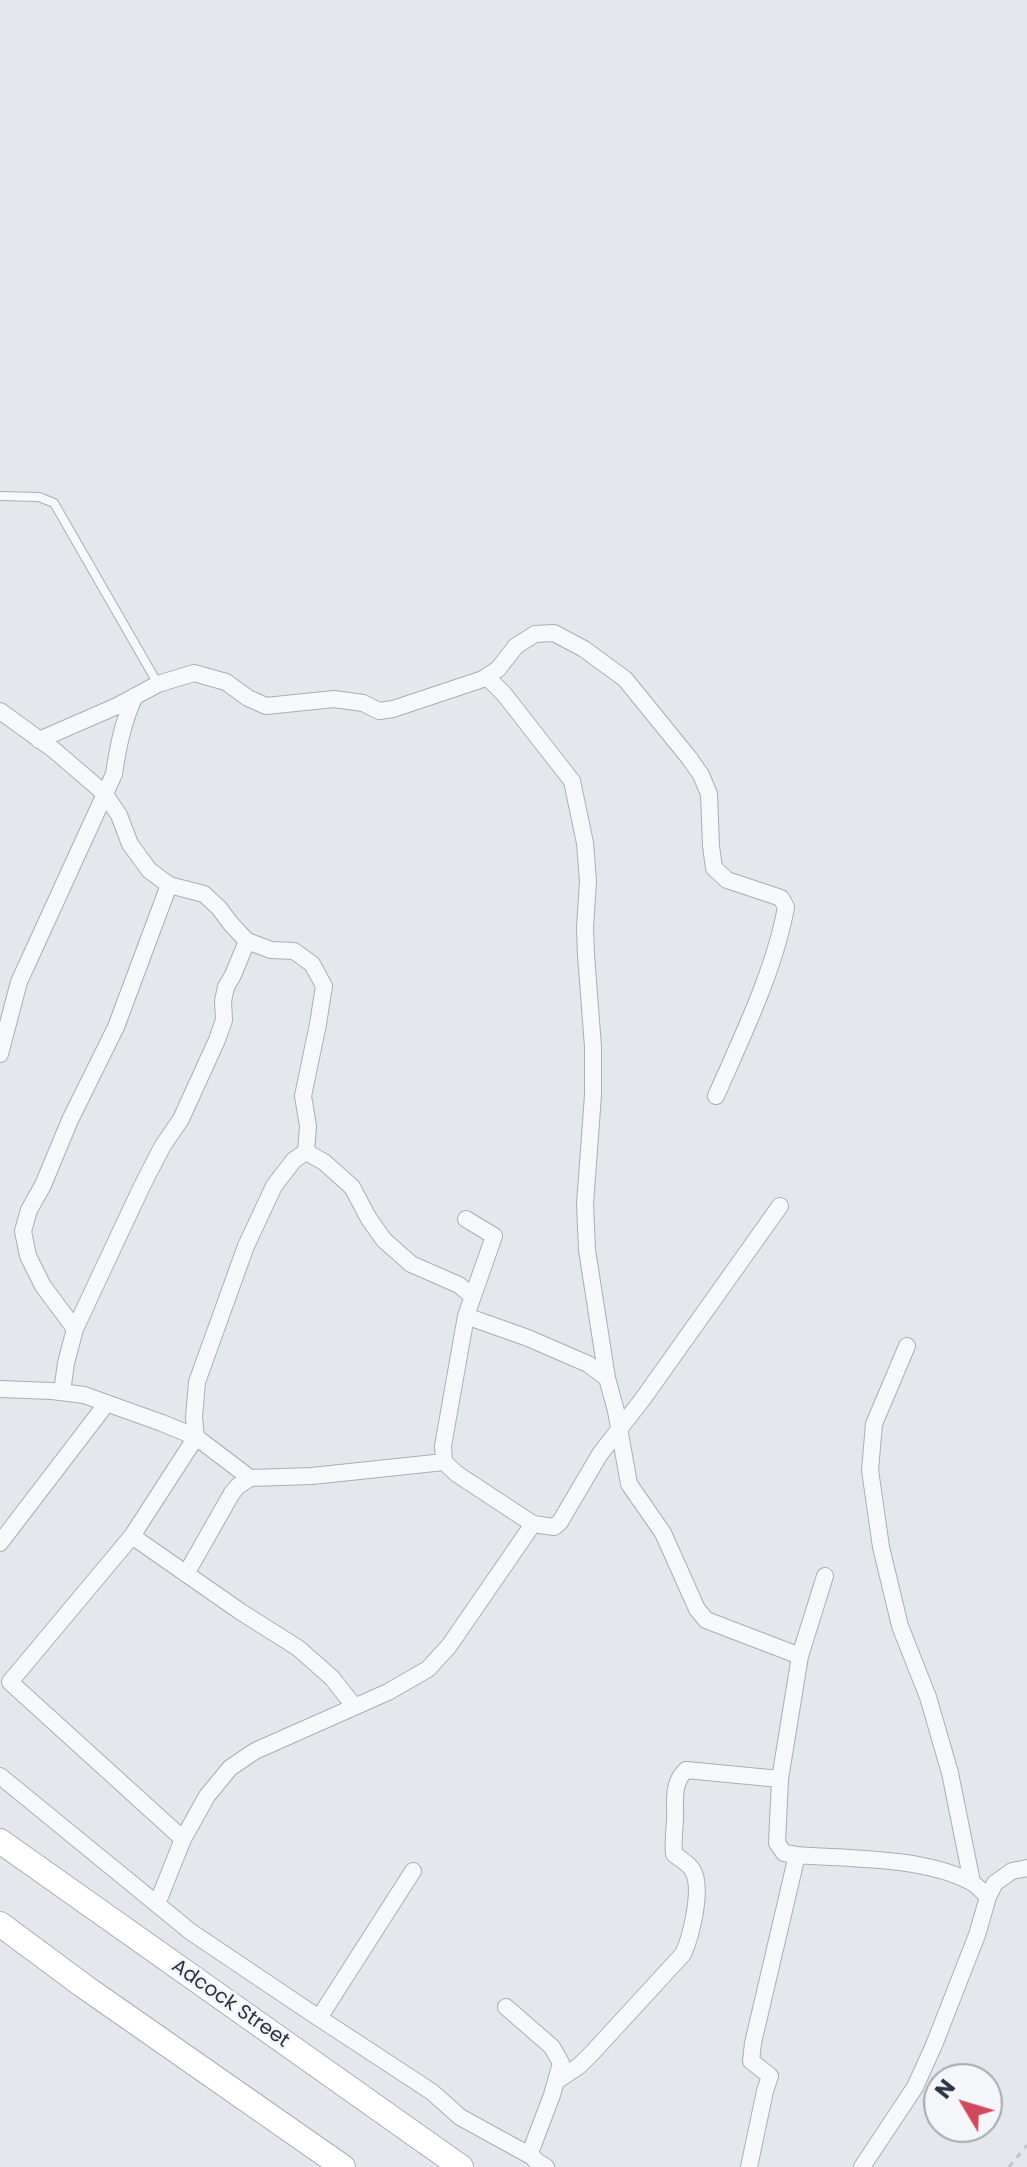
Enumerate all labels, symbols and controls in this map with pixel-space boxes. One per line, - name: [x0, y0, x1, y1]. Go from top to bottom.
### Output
- street label: Adcock Street: [166, 1955, 294, 2053]
- north arrow: [923, 2063, 1003, 2143]
- text: N: [928, 2073, 963, 2105]

